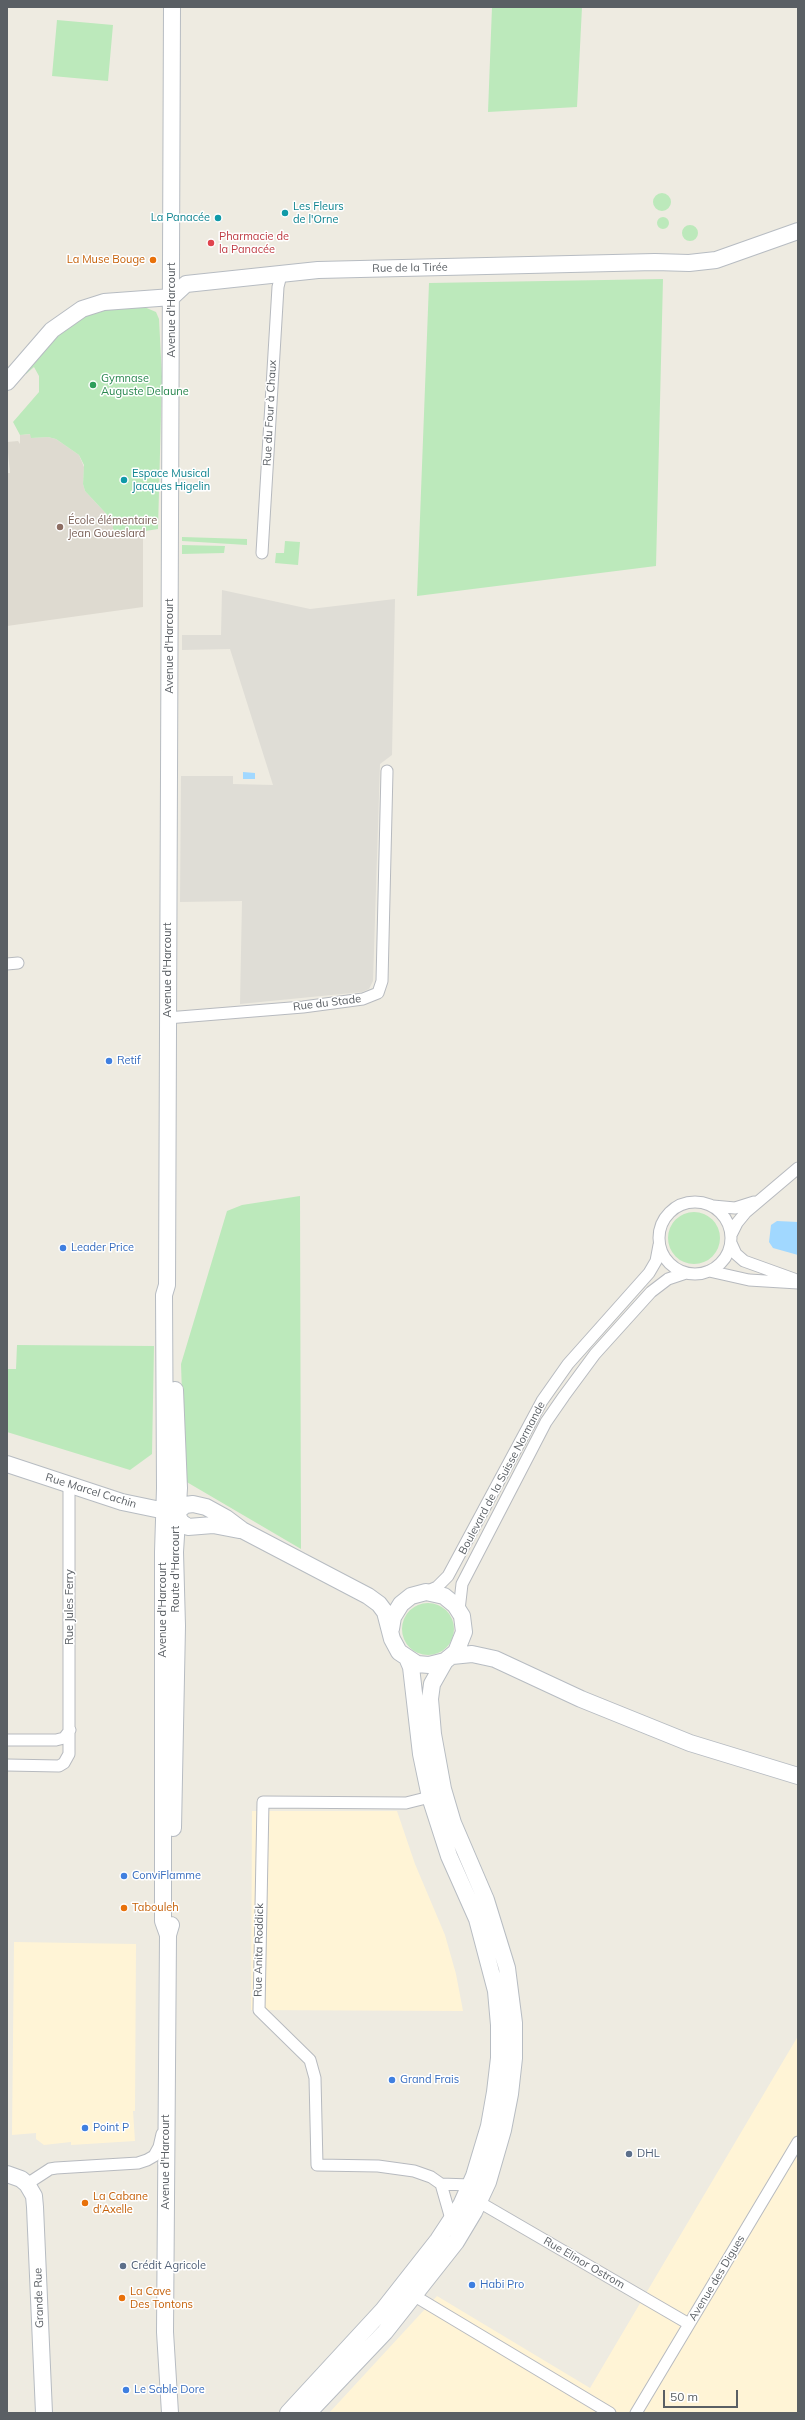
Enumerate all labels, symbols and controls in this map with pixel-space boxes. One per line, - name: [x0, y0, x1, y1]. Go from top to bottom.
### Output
- place label: Les Fleurs de l'Orne: [293, 200, 344, 226]
- marker: Les Fleurs de l'Orne: [280, 208, 290, 218]
- place label: La Panacée: [151, 211, 210, 225]
- marker: La Panacée: [213, 213, 223, 223]
- place label: Pharmacie de la Panacée: [219, 230, 289, 256]
- marker: Pharmacie de la Panacée: [206, 238, 216, 248]
- place label: La Muse Bouge: [67, 253, 145, 267]
- marker: La Muse Bouge: [148, 255, 158, 265]
- street label: Rue de la Tirée: [372, 261, 448, 275]
- street label: Avenue d'Harcourt: [165, 262, 179, 358]
- street label: Rue du Four à Chaux: [261, 360, 279, 466]
- place label: Gymnase Auguste Delaune: [101, 372, 189, 398]
- marker: Gymnase Auguste Delaune: [88, 380, 98, 390]
- place label: Espace Musical Jacques Higelin: [132, 467, 210, 493]
- marker: Espace Musical Jacques Higelin: [119, 475, 129, 485]
- place label: École élémentaire Jean Goueslard: [68, 514, 157, 540]
- marker: École élémentaire Jean Goueslard: [55, 522, 65, 532]
- street label: Avenue d'Harcourt: [163, 598, 177, 694]
- street label: Avenue d'Harcourt: [161, 922, 175, 1018]
- street label: Rue du Stade: [292, 992, 362, 1014]
- place label: Retif: [117, 1054, 141, 1068]
- marker: Retif: [104, 1056, 114, 1066]
- place label: Leader Price: [71, 1241, 134, 1255]
- marker: Leader Price: [58, 1243, 68, 1253]
- street label: Boulevard de la Suisse Normande: [456, 1399, 548, 1557]
- street label: Rue Marcel Cachin: [44, 1471, 138, 1511]
- street label: Route d'Harcourt: [169, 1526, 183, 1612]
- street label: Avenue d'Harcourt: [156, 1562, 170, 1658]
- street label: Rue Jules Ferry: [63, 1569, 77, 1645]
- place label: ConviFlamme: [132, 1869, 201, 1883]
- marker: ConviFlamme: [119, 1871, 129, 1881]
- place label: Tabouleh: [132, 1901, 179, 1915]
- marker: Tabouleh: [119, 1903, 129, 1913]
- street label: Rue Anita Roddick: [252, 1903, 266, 1997]
- place label: Grand Frais: [400, 2073, 459, 2087]
- marker: Grand Frais: [387, 2075, 397, 2085]
- street label: Avenue d'Harcourt: [159, 2114, 173, 2210]
- place label: Point P: [93, 2121, 129, 2135]
- marker: Point P: [80, 2123, 90, 2133]
- place label: DHL: [637, 2147, 660, 2161]
- marker: DHL: [624, 2149, 634, 2159]
- place label: La Cabane d'Axelle: [93, 2190, 148, 2216]
- marker: La Cabane d'Axelle: [80, 2198, 90, 2208]
- street label: Avenue des Digues: [686, 2233, 748, 2323]
- street label: Rue Elinor Ostrom: [541, 2234, 627, 2292]
- place label: Crédit Agricole: [131, 2259, 206, 2273]
- marker: Crédit Agricole: [118, 2261, 128, 2271]
- street label: Grande Rue: [31, 2268, 47, 2328]
- place label: Habi Pro: [480, 2278, 524, 2292]
- marker: Habi Pro: [467, 2280, 477, 2290]
- place label: La Cave Des Tontons: [130, 2285, 193, 2311]
- marker: La Cave Des Tontons: [117, 2293, 127, 2303]
- scale bar: [665, 2382, 740, 2408]
- place label: Le Sable Dore: [134, 2383, 205, 2397]
- marker: Le Sable Dore: [121, 2385, 131, 2395]
- text: 50 m: [670, 2389, 698, 2404]

